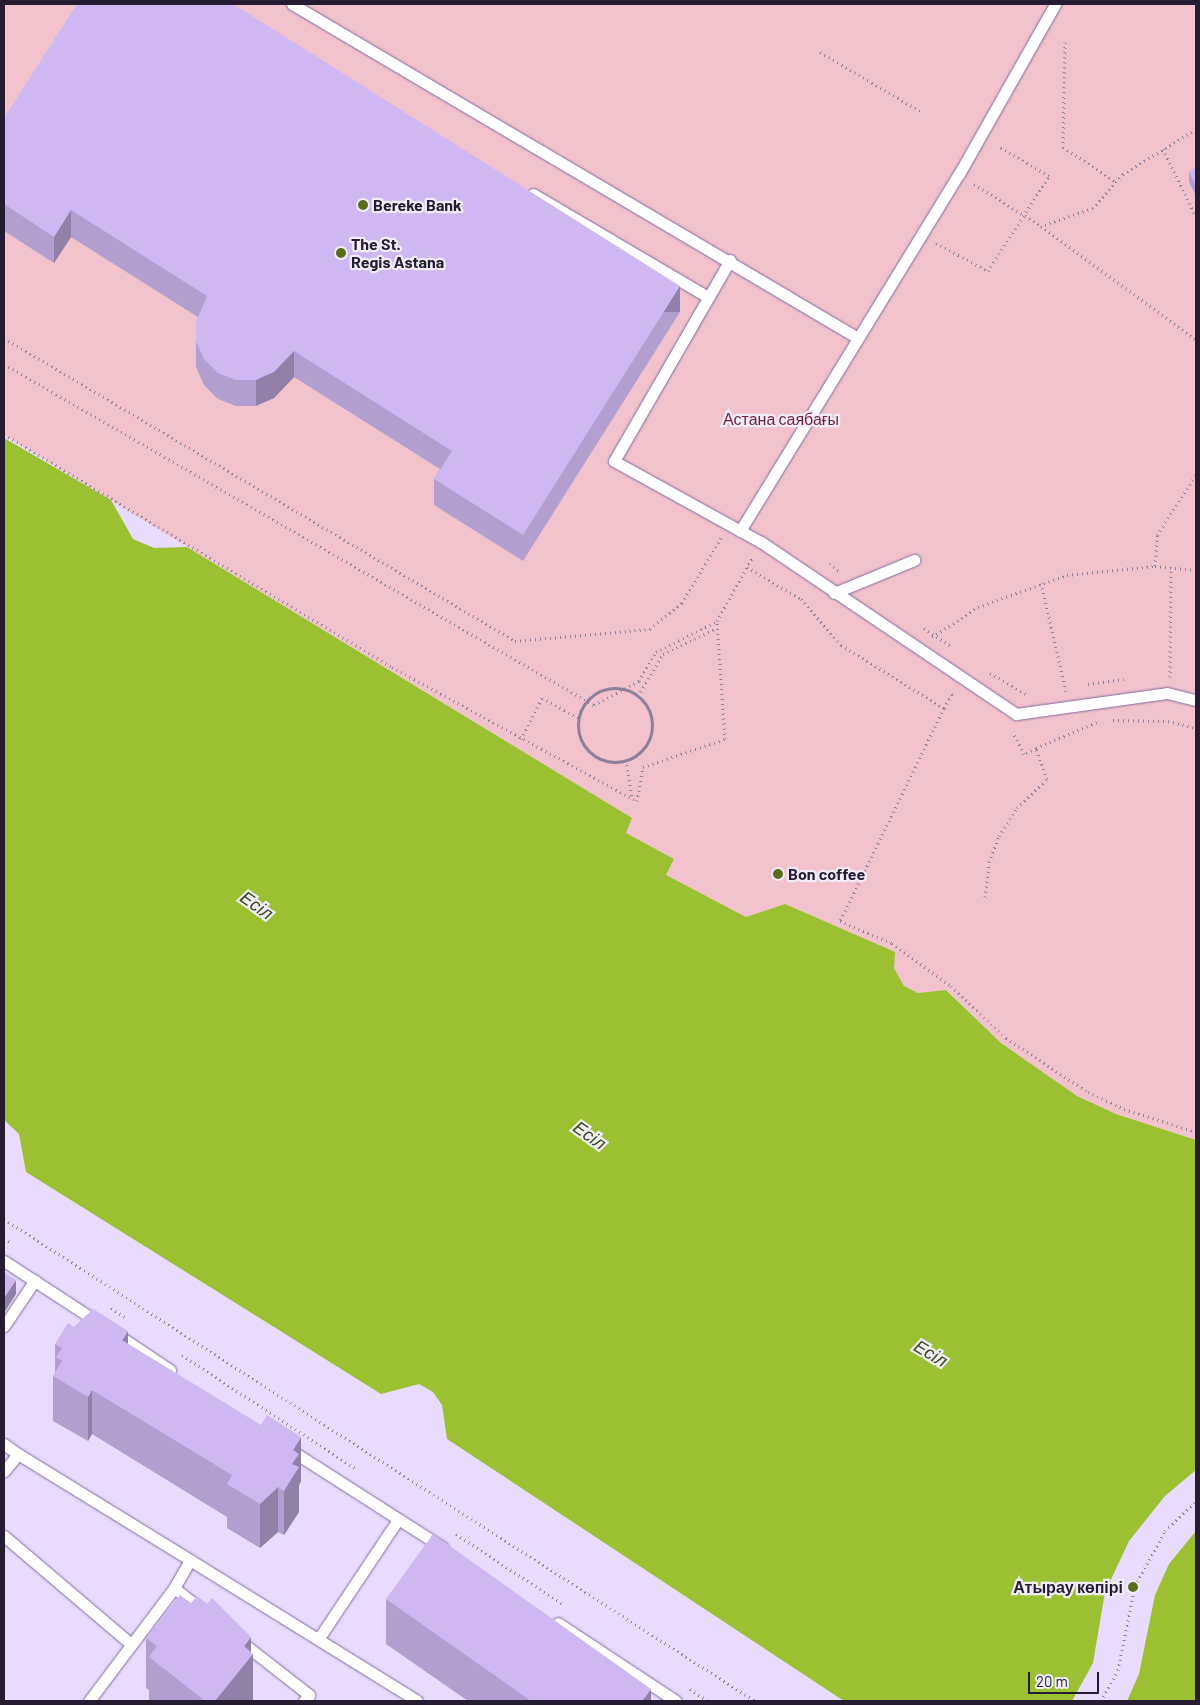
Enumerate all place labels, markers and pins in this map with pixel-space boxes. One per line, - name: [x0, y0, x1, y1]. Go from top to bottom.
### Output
- place label: Bereke Bank: [373, 195, 462, 215]
- marker: Bereke Bank: [357, 199, 369, 211]
- place label: The St. Regis Astana: [351, 234, 444, 272]
- marker: The St. Regis Astana: [335, 247, 347, 259]
- place label: Bon coffee: [788, 864, 865, 884]
- marker: Bon coffee: [772, 868, 784, 880]
- place label: Атырау көпірі: [1013, 1577, 1123, 1597]
- marker: Атырау көпірі: [1127, 1581, 1139, 1593]

